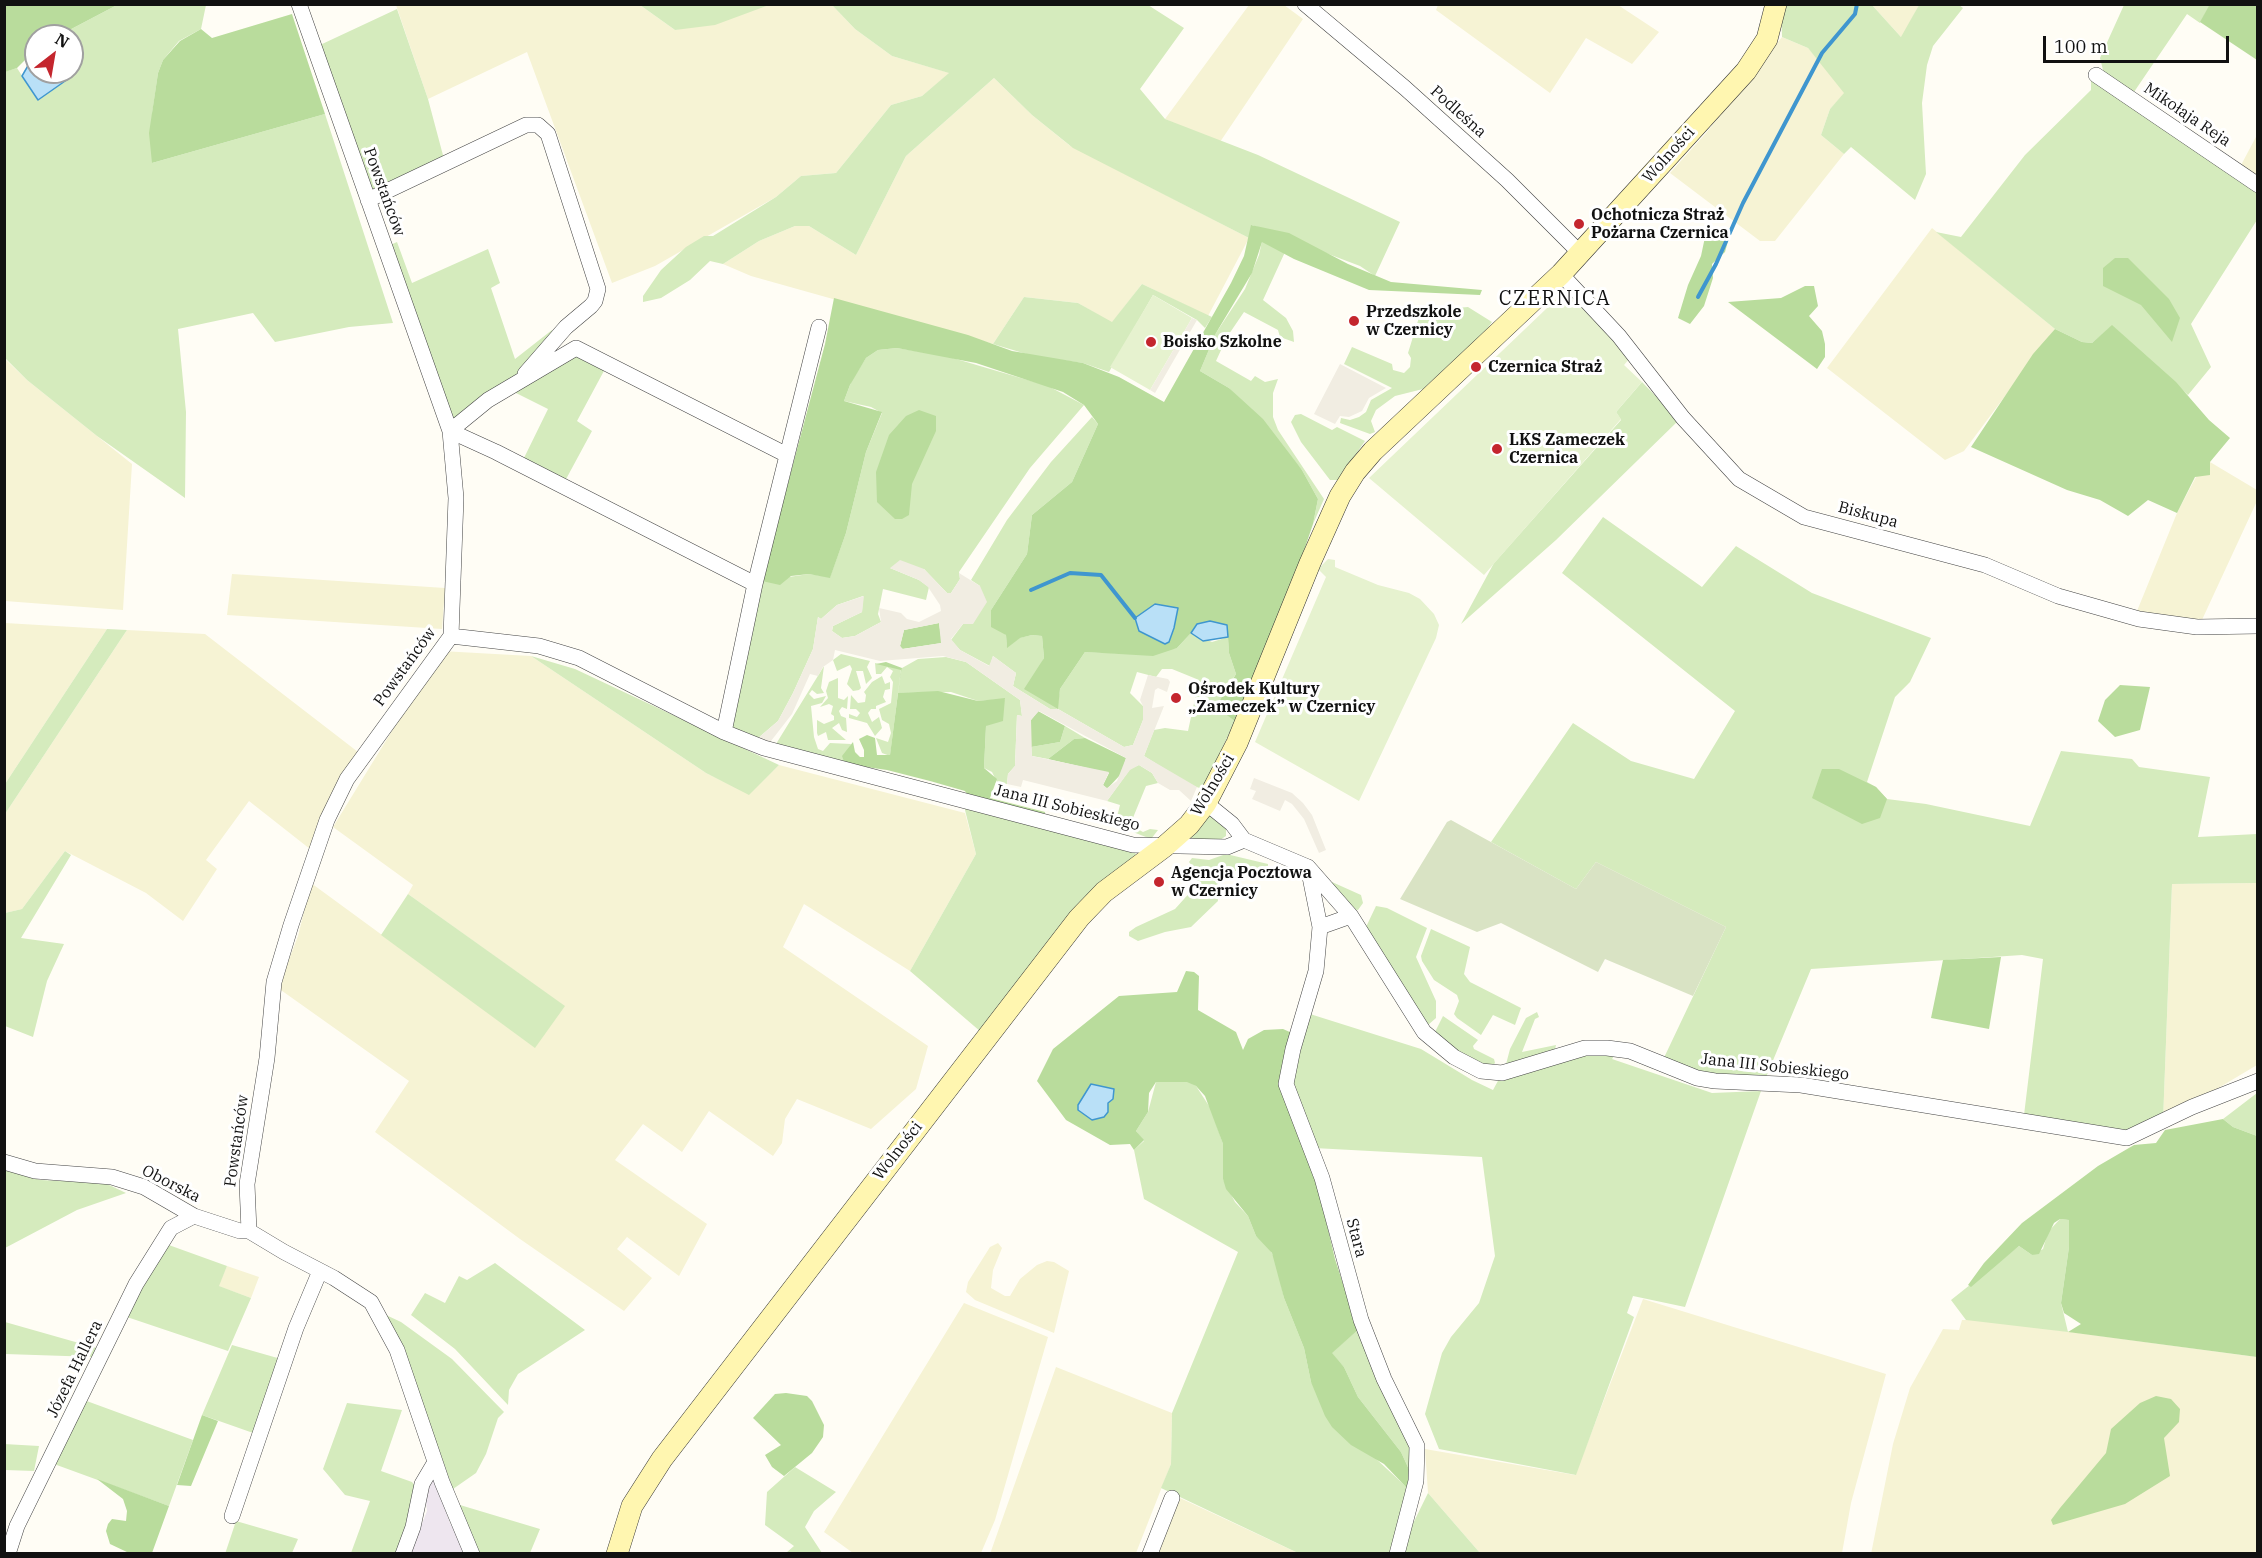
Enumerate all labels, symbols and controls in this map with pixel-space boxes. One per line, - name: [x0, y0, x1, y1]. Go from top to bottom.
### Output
- north arrow: [24, 24, 84, 84]
- scale bar: [2046, 24, 2232, 62]
- text: N: [52, 28, 73, 52]
- text: 100 m: [2054, 35, 2108, 58]
- street label: Mikołaja Reja: [2140, 79, 2234, 151]
- street label: Podleśna: [1426, 82, 1490, 142]
- street label: Wolności: [1639, 123, 1699, 187]
- street label: Powstańców: [359, 145, 409, 239]
- place label: Ochotnicza Straż Pożarna Czernica: [1591, 205, 1729, 243]
- marker: Ochotnicza Straż Pożarna Czernica: [1572, 217, 1586, 231]
- district label: CZERNICA: [1499, 287, 1611, 311]
- place label: Przedszkole w Czernicy: [1366, 302, 1462, 340]
- marker: Przedszkole w Czernicy: [1347, 314, 1361, 328]
- place label: Boisko Szkolne: [1163, 332, 1282, 352]
- marker: Boisko Szkolne: [1144, 335, 1158, 349]
- place label: Czernica Straż: [1488, 357, 1602, 377]
- marker: Czernica Straż: [1469, 360, 1483, 374]
- place label: LKS Zameczek Czernica: [1509, 430, 1625, 468]
- marker: LKS Zameczek Czernica: [1490, 442, 1504, 456]
- street label: Biskupa: [1836, 498, 1900, 532]
- street label: Powstańców: [370, 624, 440, 710]
- place label: Ośrodek Kultury „Zameczek” w Czernicy: [1188, 679, 1375, 717]
- marker: Ośrodek Kultury „Zameczek” w Czernicy: [1169, 691, 1183, 705]
- street label: Wolności: [1187, 751, 1239, 819]
- street label: Jana III Sobieskiego: [992, 781, 1142, 835]
- place label: Agencja Pocztowa w Czernicy: [1171, 863, 1312, 901]
- marker: Agencja Pocztowa w Czernicy: [1152, 875, 1166, 889]
- street label: Jana III Sobieskiego: [1700, 1050, 1850, 1084]
- street label: Powstańców: [221, 1094, 253, 1188]
- street label: Wolności: [869, 1118, 927, 1184]
- street label: Oborska: [138, 1161, 204, 1207]
- street label: Stara: [1342, 1216, 1370, 1260]
- street label: Józefa Hallera: [43, 1317, 107, 1421]

